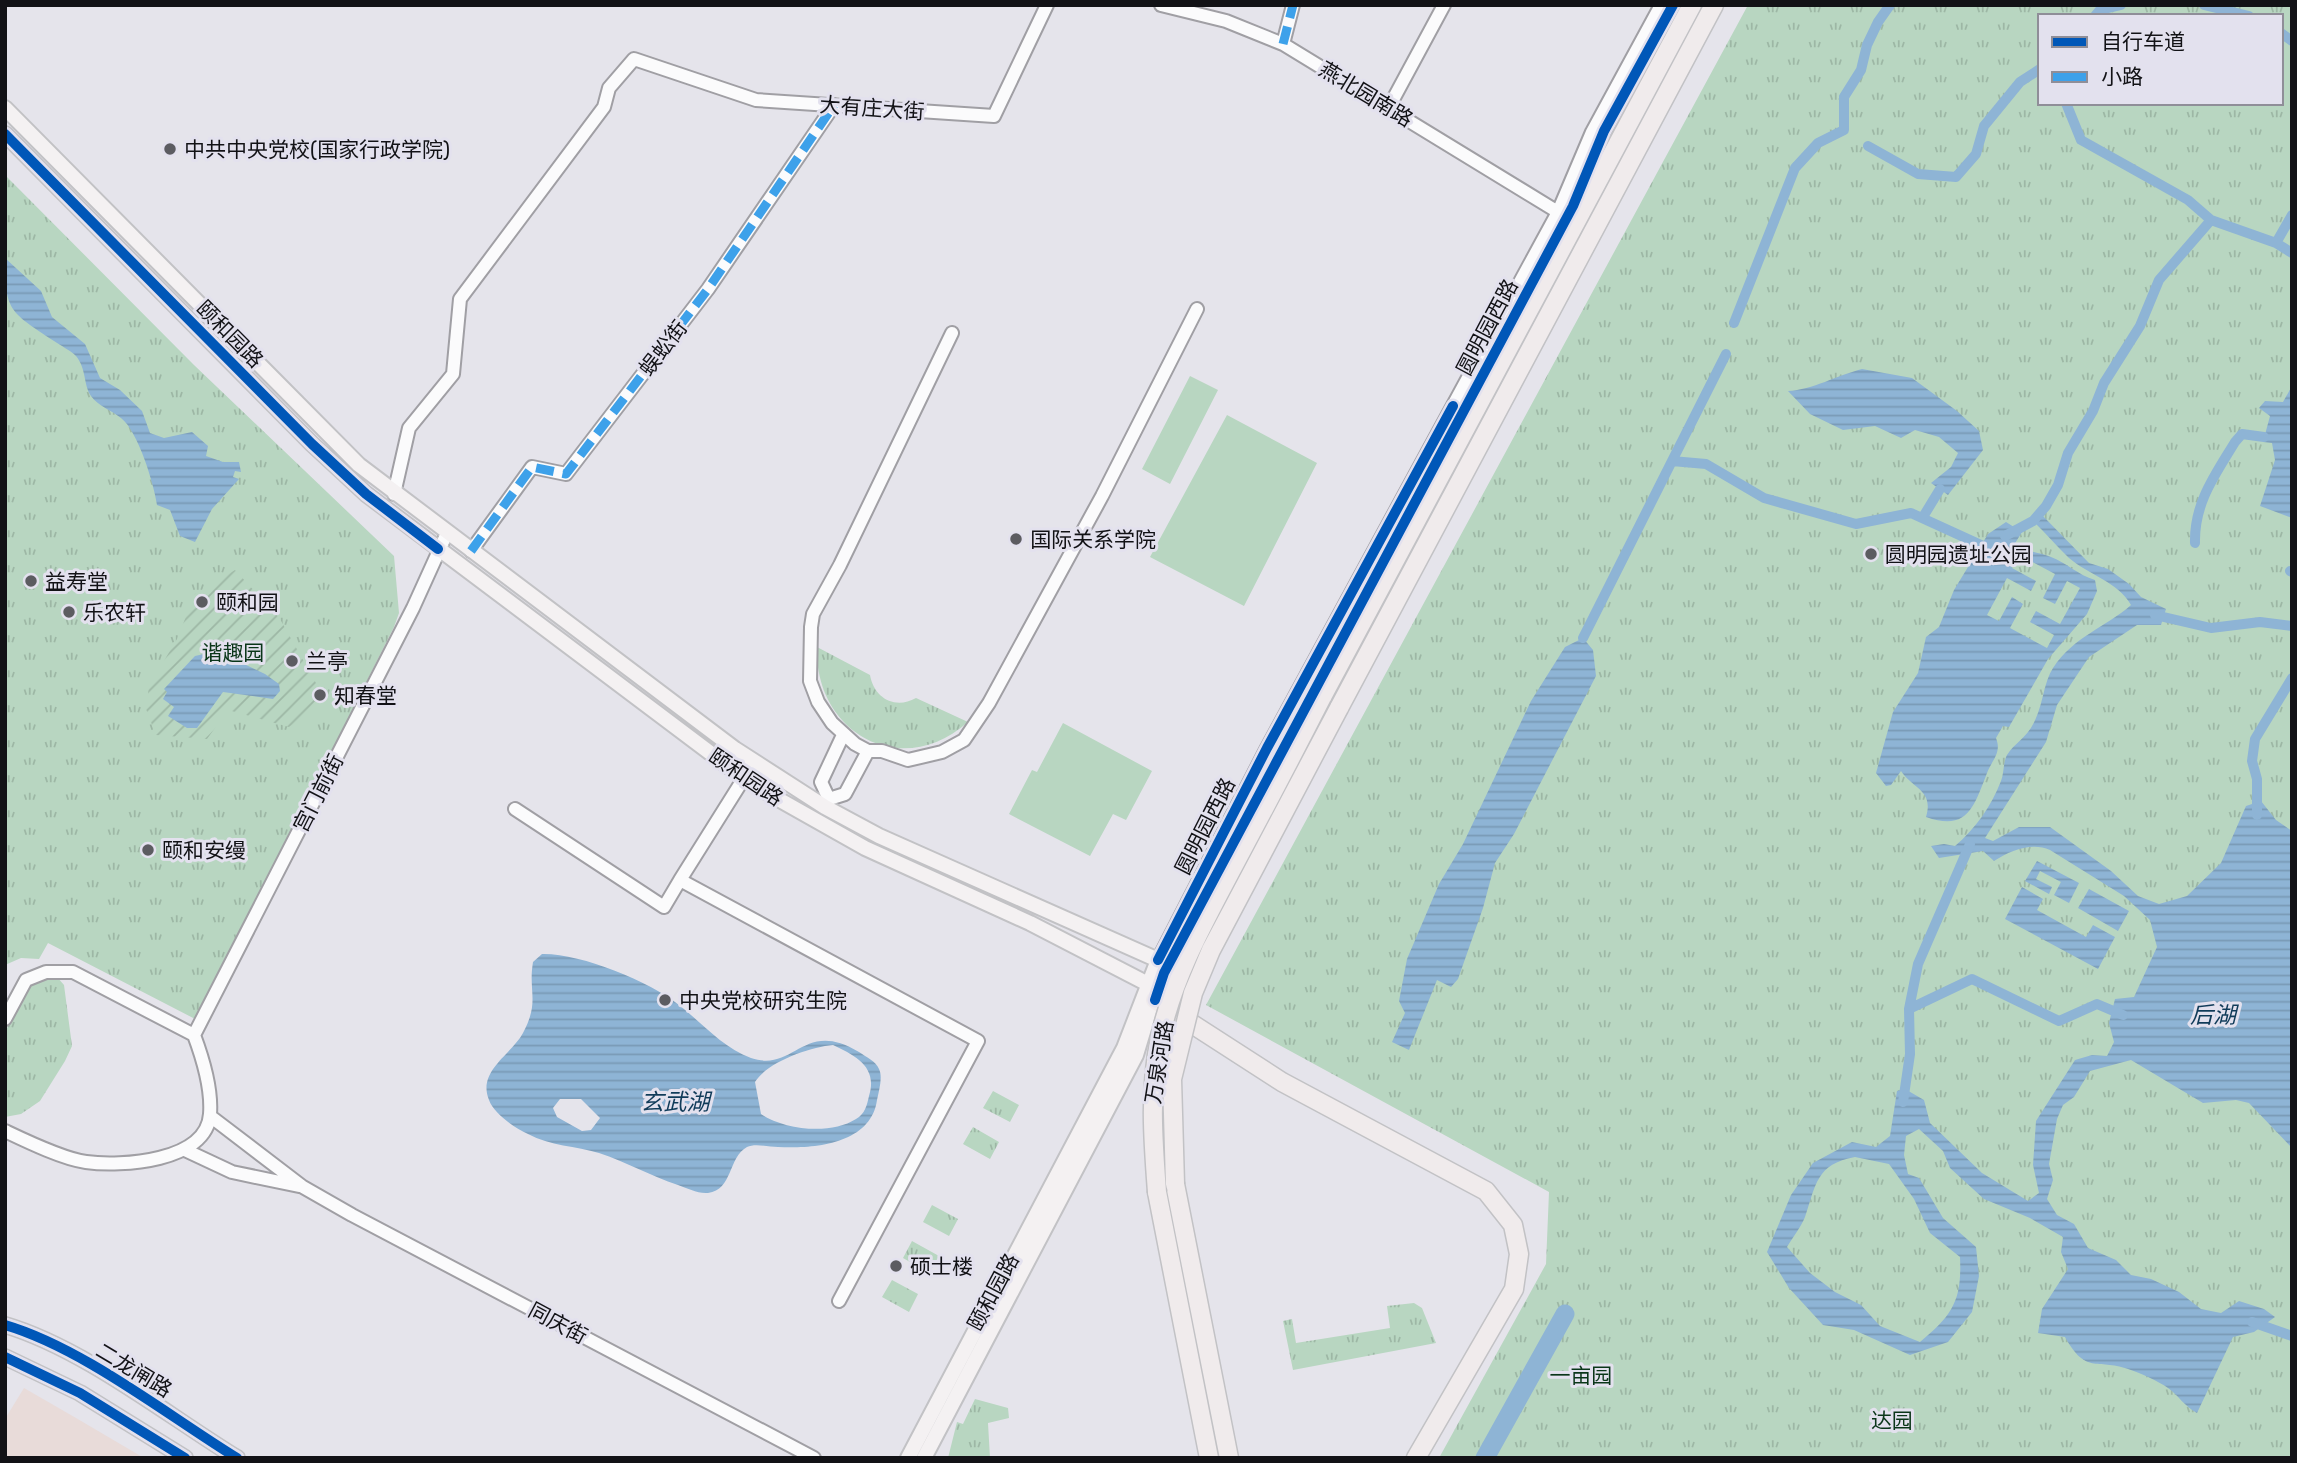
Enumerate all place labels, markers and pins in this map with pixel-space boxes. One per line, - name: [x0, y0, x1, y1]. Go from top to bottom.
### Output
- place label: 中共中央党校(国家行政学院): [184, 137, 450, 162]
- marker: 中共中央党校(国家行政学院): [162, 141, 178, 157]
- place label: 国际关系学院: [1030, 527, 1156, 552]
- marker: 国际关系学院: [1008, 531, 1024, 547]
- place label: 圆明园遗址公园: [1885, 542, 2032, 567]
- marker: 圆明园遗址公园: [1863, 546, 1879, 562]
- place label: 益寿堂: [45, 569, 108, 594]
- marker: 益寿堂: [23, 573, 39, 589]
- place label: 颐和园: [216, 590, 279, 615]
- marker: 颐和园: [194, 594, 210, 610]
- place label: 乐农轩: [83, 600, 146, 625]
- marker: 乐农轩: [61, 604, 77, 620]
- place label: 兰亭: [306, 649, 348, 674]
- marker: 兰亭: [284, 653, 300, 669]
- place label: 知春堂: [334, 683, 397, 708]
- marker: 知春堂: [312, 687, 328, 703]
- place label: 颐和安缦: [162, 838, 246, 863]
- marker: 颐和安缦: [140, 842, 156, 858]
- place label: 中央党校研究生院: [679, 988, 847, 1013]
- marker: 中央党校研究生院: [657, 992, 673, 1008]
- place label: 硕士楼: [910, 1254, 973, 1279]
- marker: 硕士楼: [888, 1258, 904, 1274]

